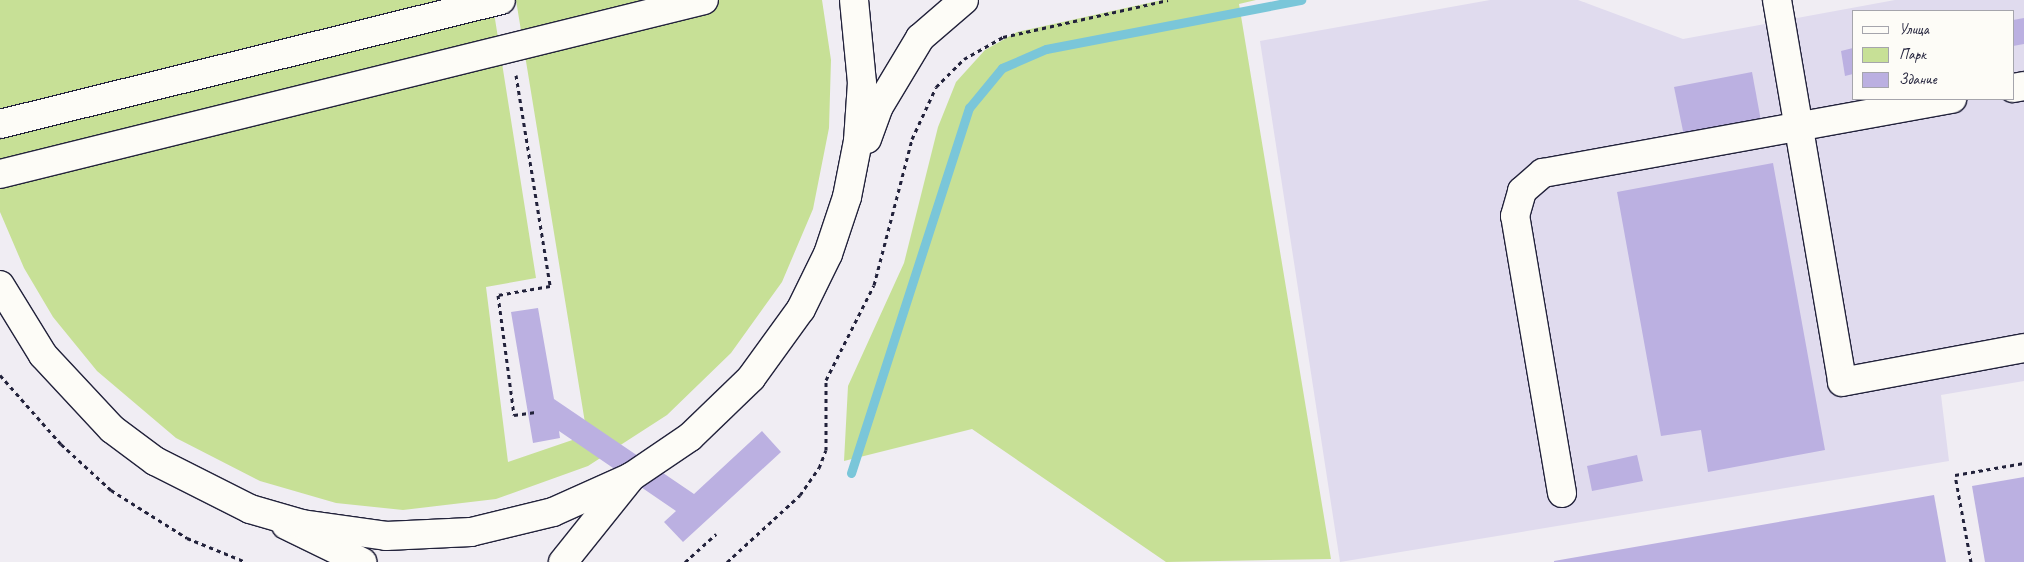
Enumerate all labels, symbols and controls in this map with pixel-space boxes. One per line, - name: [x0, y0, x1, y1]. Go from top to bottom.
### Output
- legend: [1852, 10, 2014, 100]
- text: Улица: [1899, 20, 1929, 39]
- text: Парк: [1899, 45, 1926, 64]
- text: Здание: [1899, 70, 1937, 89]

